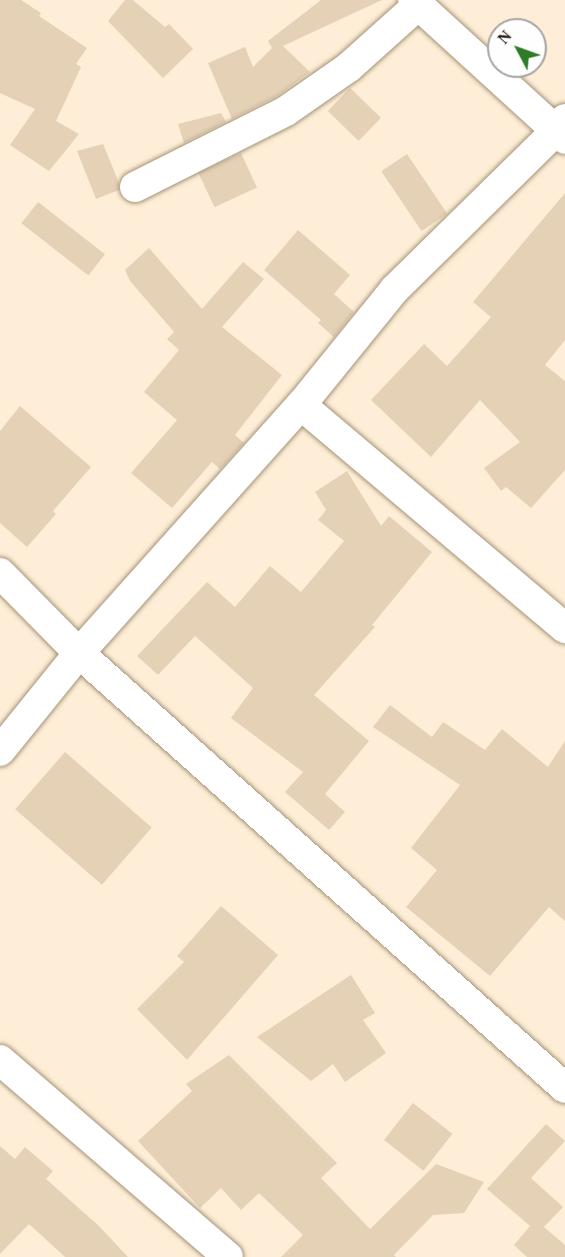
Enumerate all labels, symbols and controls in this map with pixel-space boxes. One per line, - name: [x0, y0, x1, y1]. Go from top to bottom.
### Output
- north arrow: [487, 18, 547, 78]
- text: N: [494, 27, 515, 47]

